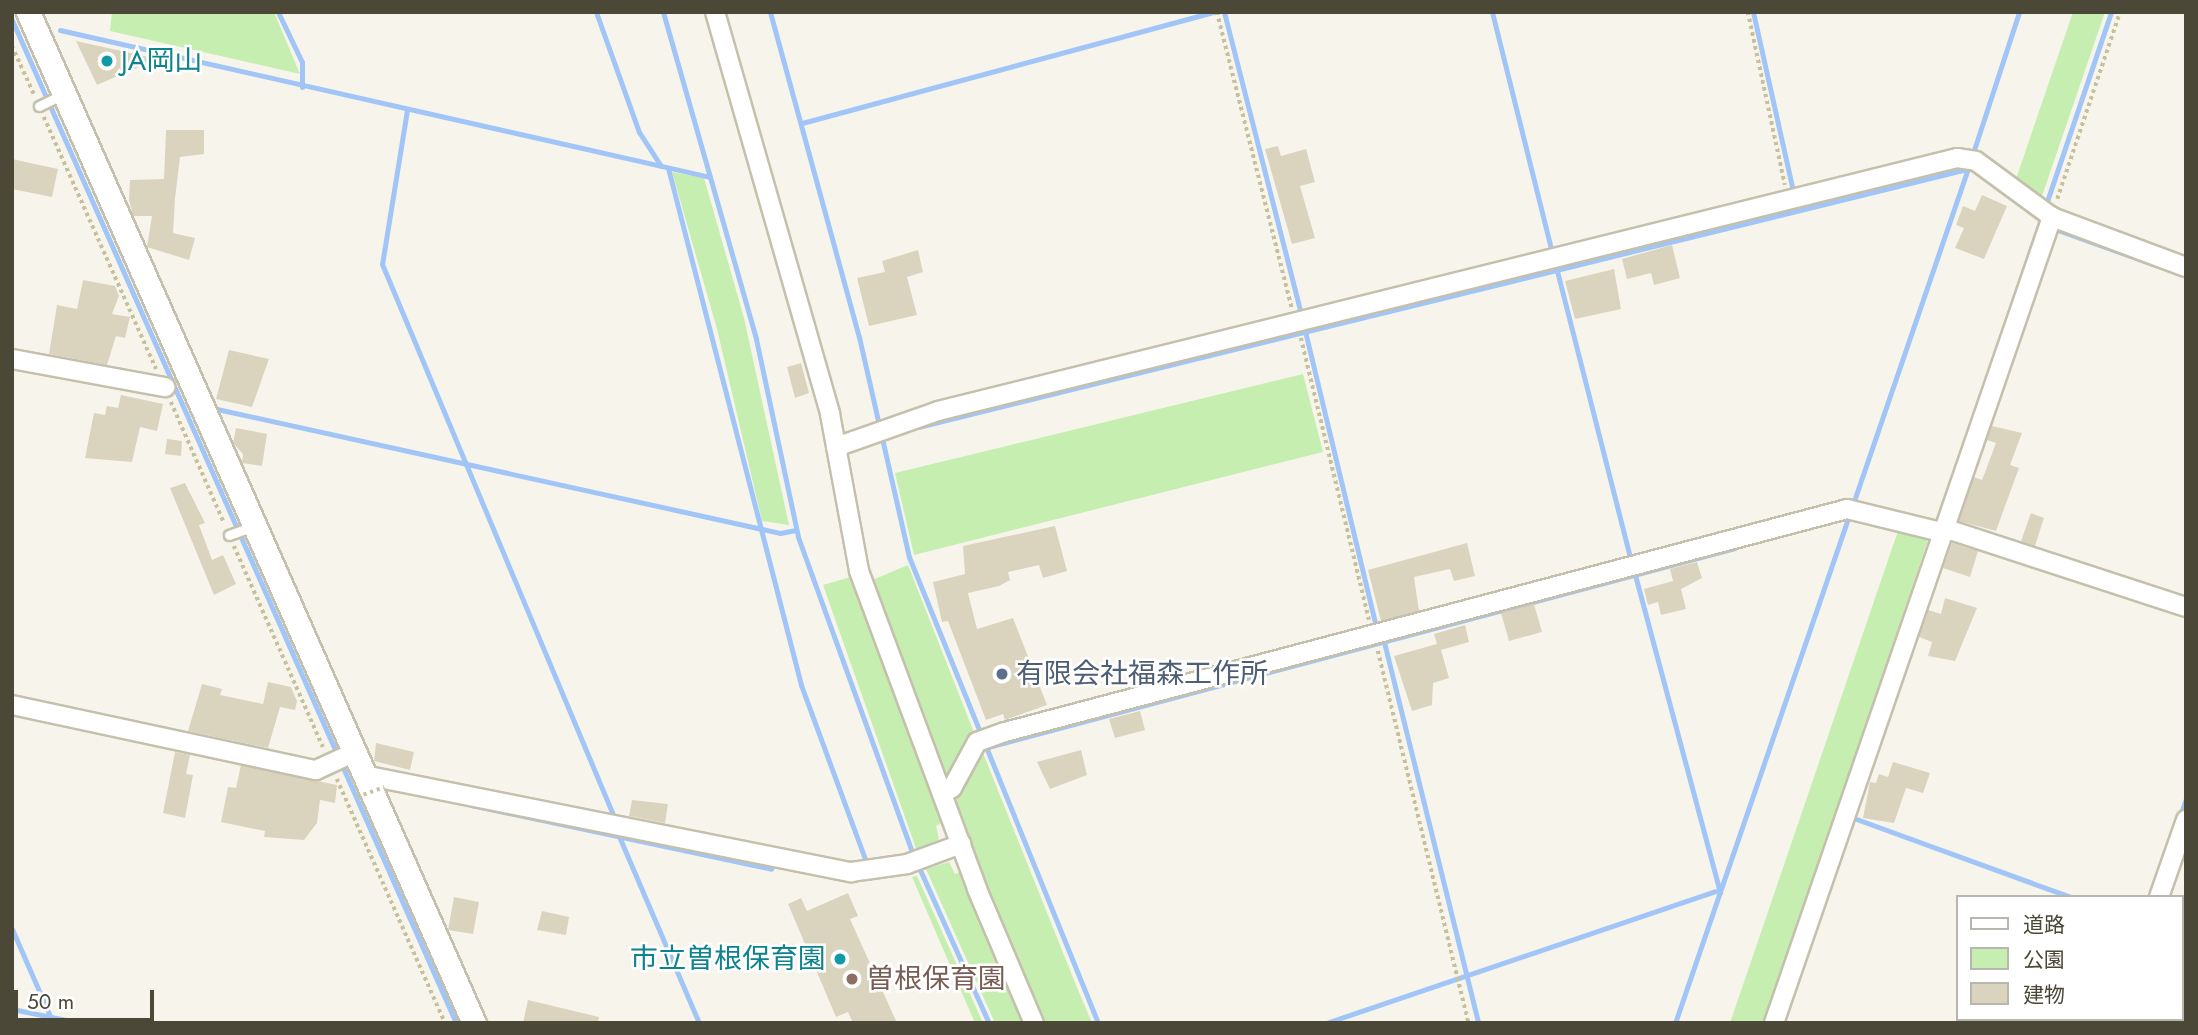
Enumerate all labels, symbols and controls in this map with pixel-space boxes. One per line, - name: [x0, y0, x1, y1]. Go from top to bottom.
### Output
- place label: JA岡山: [121, 44, 202, 78]
- marker: JA岡山: [99, 53, 115, 69]
- place label: 有限会社福森工作所: [1016, 657, 1268, 691]
- marker: 有限会社福森工作所: [994, 666, 1010, 682]
- legend: [1956, 895, 2184, 1021]
- text: 道路: [2023, 910, 2065, 940]
- place label: 市立曽根保育園: [630, 942, 826, 976]
- text: 公園: [2023, 945, 2065, 975]
- marker: 市立曽根保育園: [832, 951, 848, 967]
- place label: 曽根保育園: [866, 962, 1006, 996]
- marker: 曽根保育園: [844, 971, 860, 987]
- scale bar: [18, 976, 158, 1020]
- text: 建物: [2023, 980, 2065, 1010]
- text: 50 m: [27, 987, 74, 1017]

